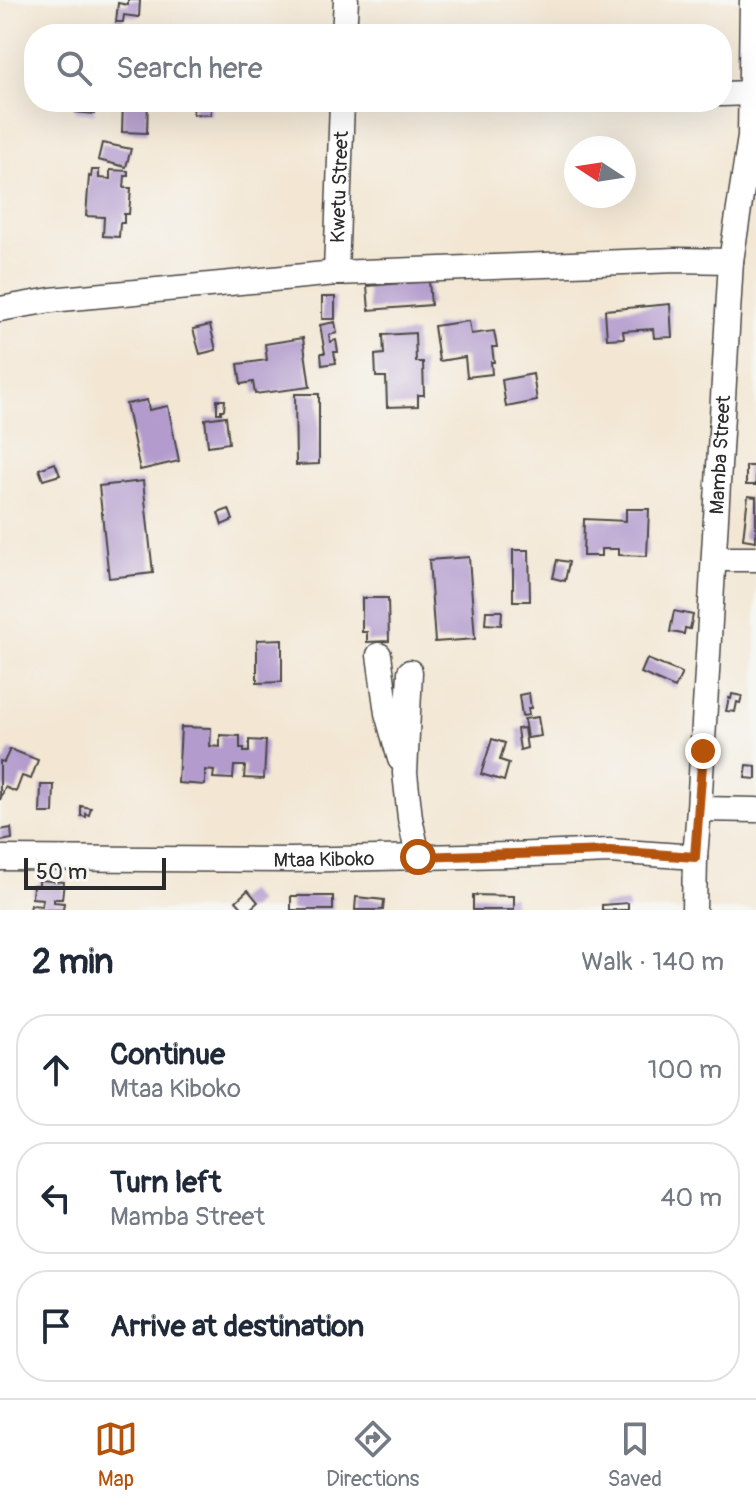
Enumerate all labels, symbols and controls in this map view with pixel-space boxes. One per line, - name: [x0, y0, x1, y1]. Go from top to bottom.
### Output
- search box: [24, 24, 732, 112]
- icon: search: [52, 46, 96, 90]
- text: Search here: [116, 50, 263, 87]
- street label: Kwetu Street: [325, 130, 354, 244]
- north arrow: [564, 136, 636, 208]
- street label: Mamba Street: [704, 394, 736, 515]
- route end: [685, 733, 721, 769]
- route start: [400, 839, 436, 875]
- street label: Mtaa Kiboko: [274, 846, 375, 873]
- scale bar: [24, 854, 166, 890]
- text: 50 m: [36, 858, 87, 886]
- text: 2 min: [32, 941, 114, 984]
- text: Walk · 140 m: [581, 946, 724, 978]
- text: Continue: [110, 1036, 225, 1073]
- icon: ahead: [34, 1048, 78, 1092]
- text: 100 m: [648, 1054, 722, 1086]
- text: Mtaa Kiboko: [110, 1073, 241, 1105]
- text: Turn left: [110, 1164, 221, 1201]
- icon: left: [34, 1176, 78, 1220]
- text: 40 m: [660, 1182, 722, 1214]
- text: Mamba Street: [110, 1201, 265, 1233]
- icon: arrive: [34, 1304, 78, 1348]
- text: Arrive at destination: [110, 1308, 364, 1345]
- tab: Map: [94, 1417, 138, 1493]
- tab: Directions: [326, 1417, 419, 1493]
- tab: Saved: [607, 1417, 662, 1493]

